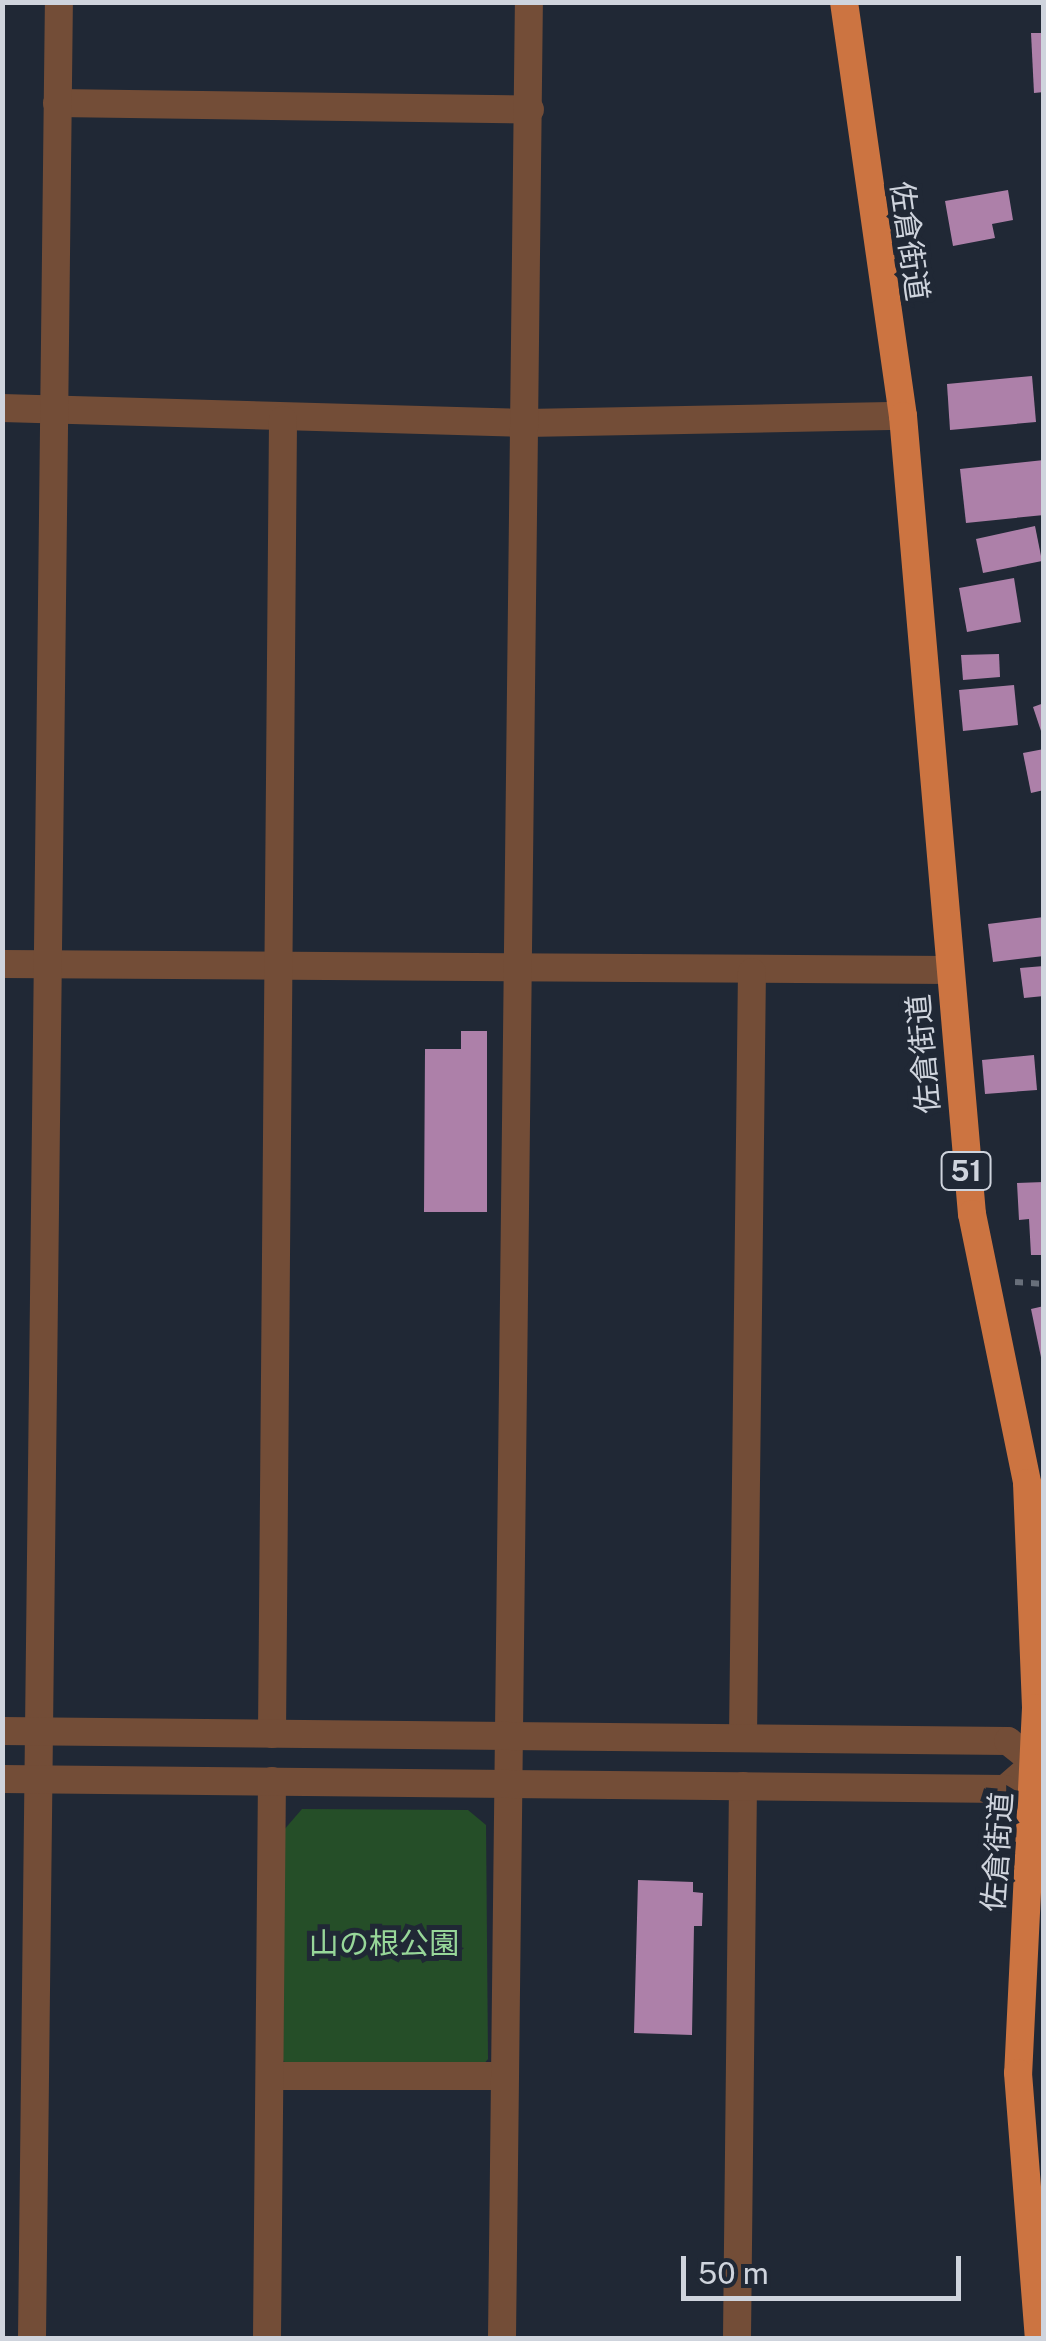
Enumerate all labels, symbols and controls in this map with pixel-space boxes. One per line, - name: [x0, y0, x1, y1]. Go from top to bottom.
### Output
- street label: 佐倉街道: [884, 179, 936, 303]
- street label: 佐倉街道: [900, 993, 946, 1115]
- road number: 51: [938, 1148, 994, 1194]
- street label: 佐倉街道: [975, 1791, 1019, 1913]
- park label: 山の根公園: [309, 1925, 459, 1961]
- scale bar: [686, 2236, 966, 2298]
- text: 50 m: [698, 2255, 769, 2291]

